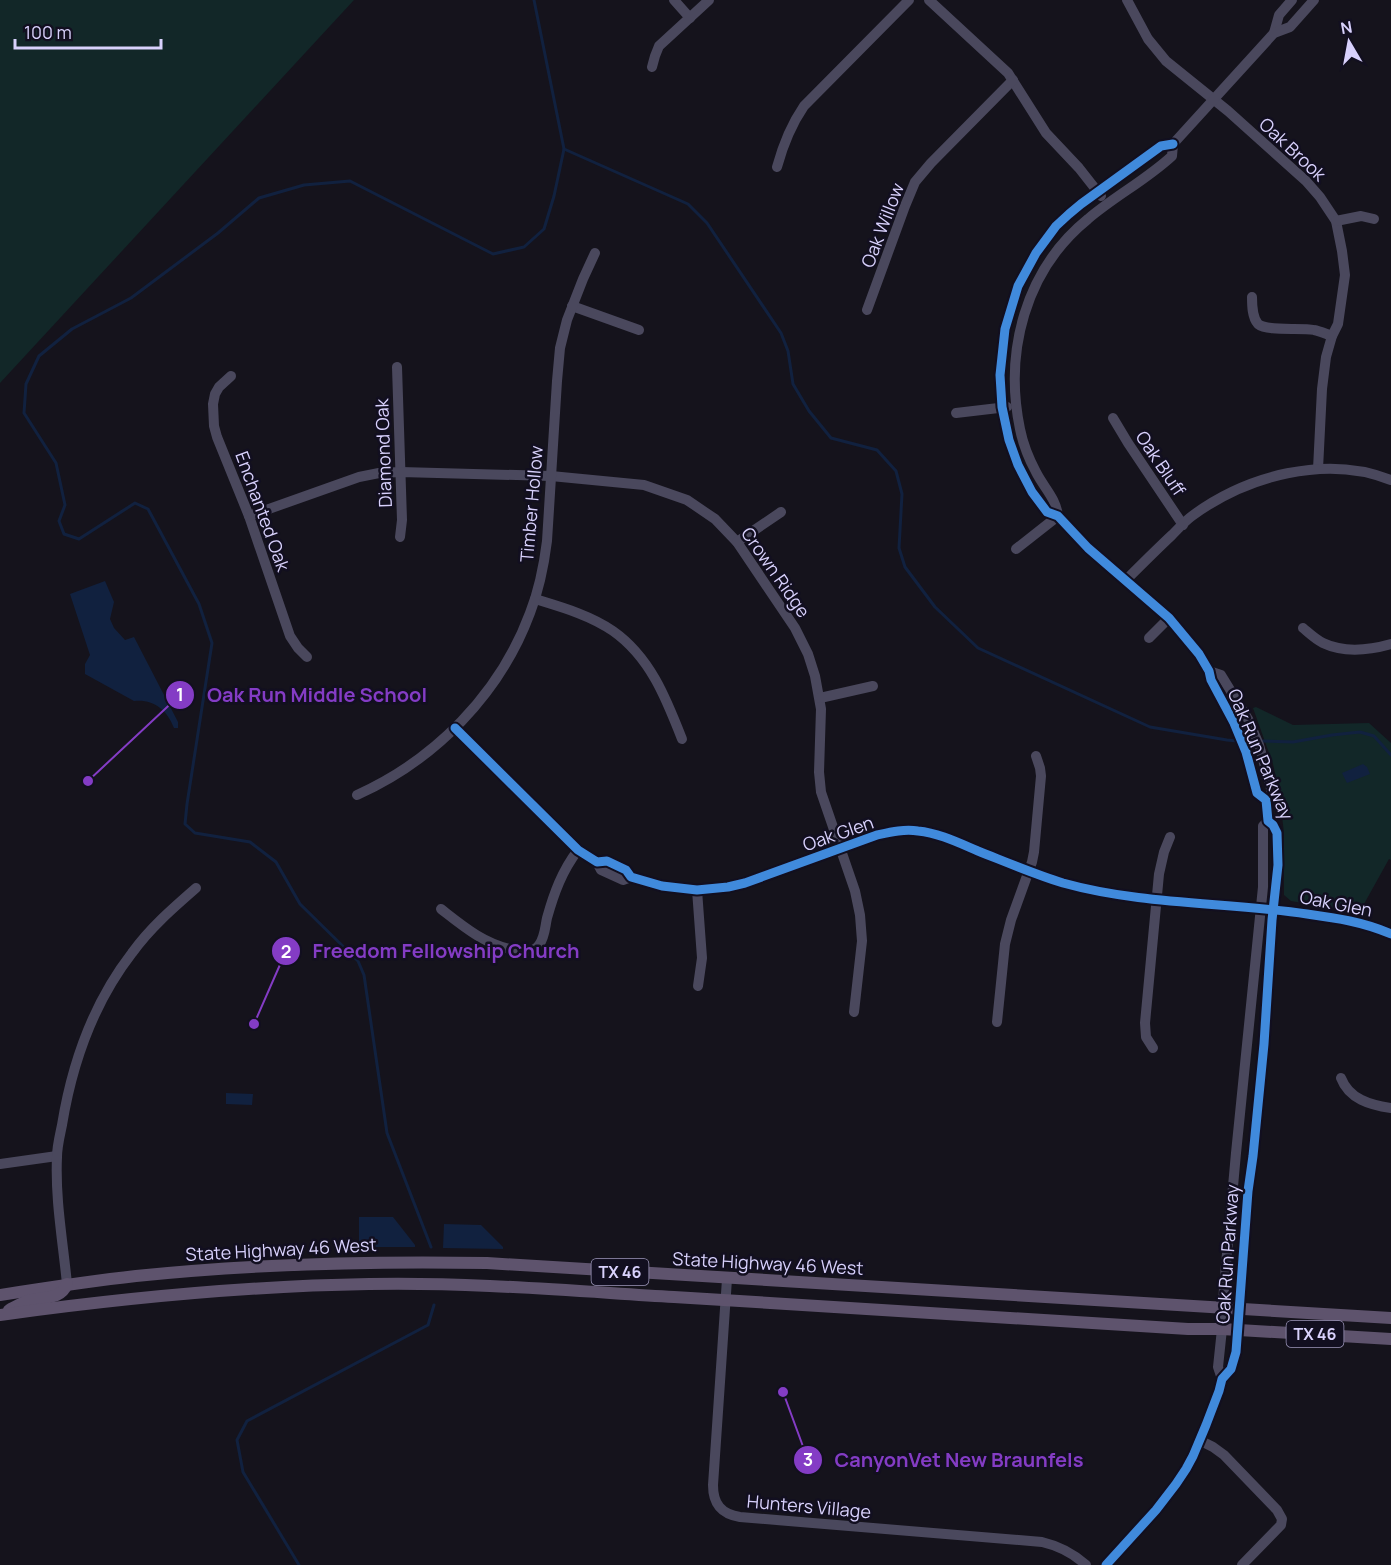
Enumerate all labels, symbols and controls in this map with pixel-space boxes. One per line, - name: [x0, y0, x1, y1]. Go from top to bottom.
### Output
- scale bar: [15, 12, 160, 50]
- north arrow: [1319, 12, 1379, 72]
- text: N: [1339, 15, 1354, 39]
- text: 100 m: [24, 20, 72, 44]
- street label: Oak Brook: [1254, 112, 1332, 187]
- street label: Oak Willow: [855, 179, 909, 271]
- street label: Diamond Oak: [369, 397, 397, 508]
- street label: Oak Bluff: [1131, 426, 1192, 500]
- street label: Timber Hollow: [514, 445, 548, 563]
- street label: Enchanted Oak: [230, 448, 296, 575]
- street label: Crown Ridge: [736, 522, 816, 622]
- callout: Oak Run Middle School: [165, 676, 439, 714]
- text: Oak Run Middle School: [207, 681, 427, 708]
- text: 1: [176, 682, 184, 706]
- street label: Oak Run Parkway: [1223, 685, 1300, 824]
- street label: Oak Glen: [799, 810, 877, 856]
- street label: Oak Glen: [1298, 884, 1374, 922]
- callout: Freedom Fellowship Church: [271, 932, 592, 970]
- text: Freedom Fellowship Church: [313, 937, 579, 964]
- text: 2: [281, 939, 291, 963]
- street label: Oak Run Parkway: [1210, 1183, 1244, 1325]
- street label: State Highway 46 West: [185, 1232, 377, 1266]
- street label: State Highway 46 West: [672, 1246, 864, 1280]
- road number: TX 46: [592, 1259, 648, 1285]
- road number: TX 46: [1286, 1321, 1344, 1347]
- callout: CanyonVet New Braunfels: [793, 1441, 1096, 1479]
- text: CanyonVet New Braunfels: [835, 1446, 1084, 1473]
- text: 3: [803, 1447, 813, 1471]
- street label: Hunters Village: [746, 1489, 872, 1523]

